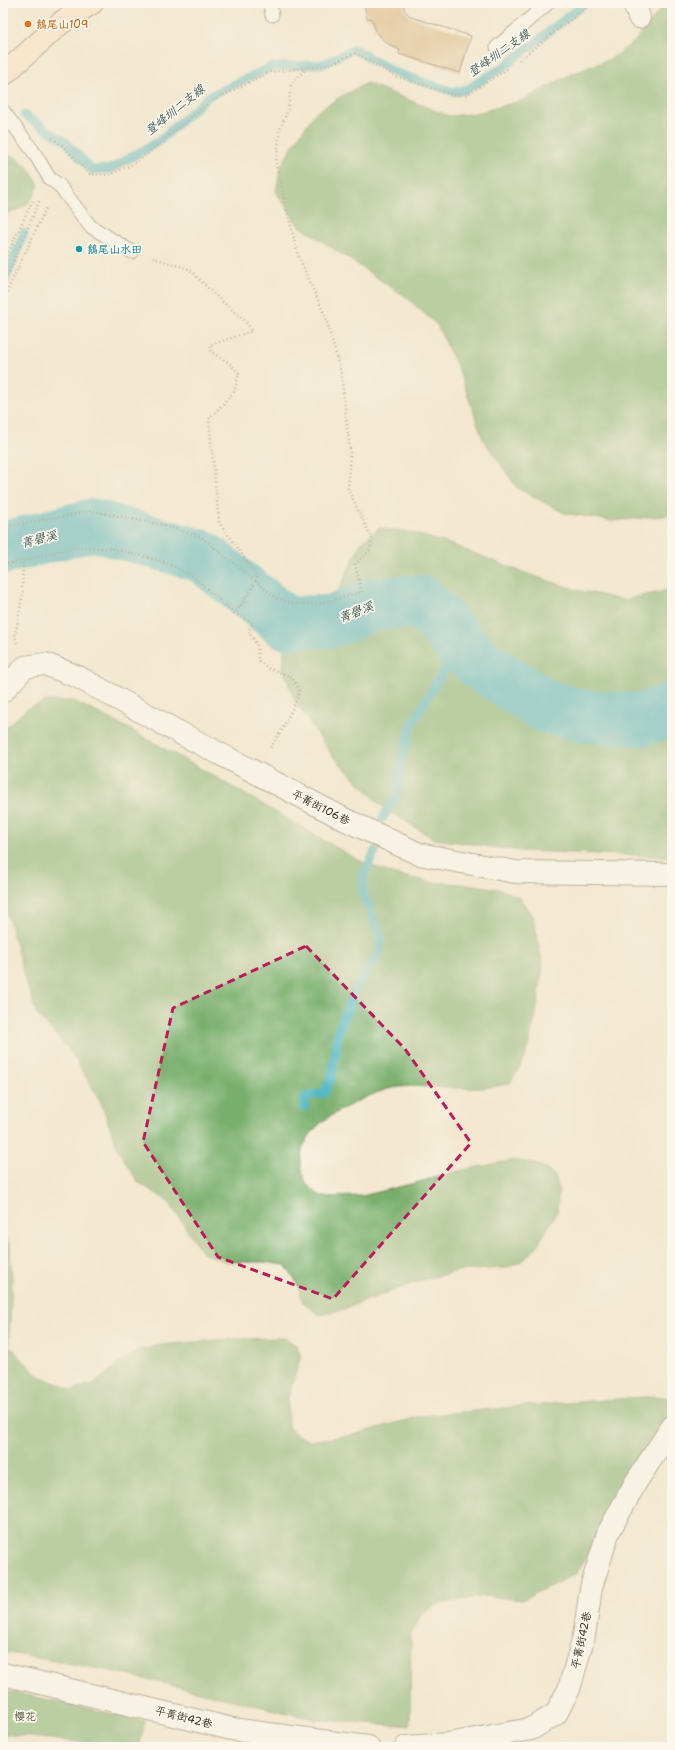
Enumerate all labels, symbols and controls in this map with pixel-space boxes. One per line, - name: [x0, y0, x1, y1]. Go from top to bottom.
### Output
- place label: 鵝尾山109: [36, 17, 88, 32]
- marker: 鵝尾山109: [23, 19, 33, 29]
- water label: 登峰圳二支線: [465, 25, 534, 80]
- water label: 登峰圳二支線: [142, 81, 209, 139]
- place label: 鵝尾山水田: [87, 242, 142, 257]
- marker: 鵝尾山水田: [74, 244, 84, 254]
- water label: 菁礐溪: [20, 527, 59, 551]
- water label: 菁礐溪: [336, 598, 377, 626]
- street label: 平菁街106巷: [289, 786, 352, 829]
- street label: 平菁街42巷: [568, 1610, 595, 1670]
- street label: 平菁街42巷: [154, 1703, 214, 1732]
- park label: 櫻花: [14, 1709, 36, 1724]

